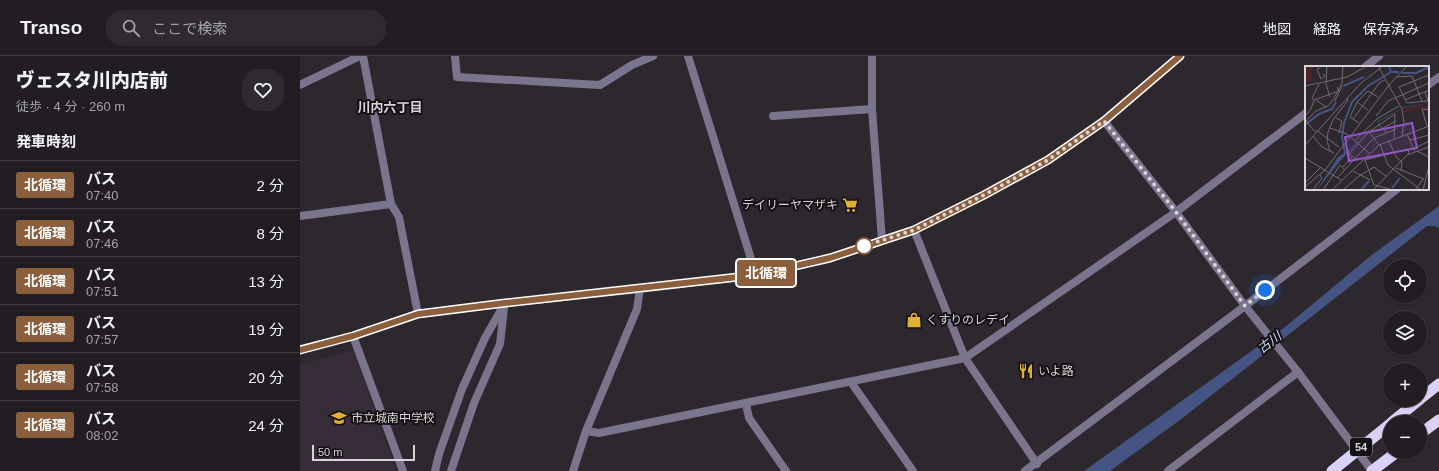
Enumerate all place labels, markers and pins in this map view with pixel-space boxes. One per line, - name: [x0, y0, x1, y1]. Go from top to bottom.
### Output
- supermarket icon: デイリーヤマザキ: [841, 196, 859, 214]
- place label: デイリーヤマザキ: [742, 198, 838, 212]
- unlabelled marker: [855, 237, 873, 255]
- shop icon: くすりのレデイ: [905, 311, 923, 329]
- place label: くすりのレデイ: [926, 313, 1010, 327]
- restaurant icon: いよ路: [1017, 362, 1035, 380]
- place label: いよ路: [1038, 364, 1074, 378]
- school or university icon: 市立城南中学校: [330, 409, 348, 427]
- place label: 市立城南中学校: [351, 411, 435, 425]

